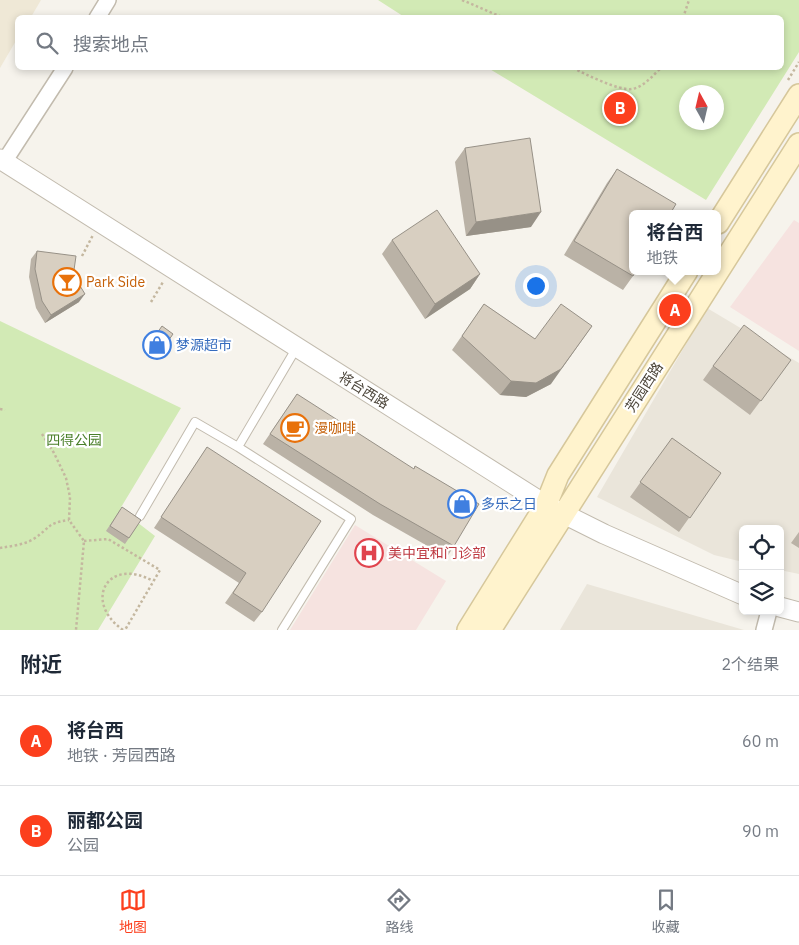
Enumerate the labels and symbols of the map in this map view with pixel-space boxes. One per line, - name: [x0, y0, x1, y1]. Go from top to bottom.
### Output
- north arrow: [679, 85, 724, 130]
- pin: B: [604, 89, 636, 127]
- bar icon: Park Side: [52, 267, 82, 297]
- place label: Park Side: [86, 273, 145, 291]
- your location: [523, 273, 549, 299]
- pin: A: [659, 291, 691, 329]
- shop icon: 梦源超市: [142, 330, 172, 360]
- place label: 梦源超市: [176, 336, 232, 354]
- street label: 芳园西路: [621, 359, 667, 415]
- street label: 将台西路: [335, 368, 393, 412]
- cafe icon: 漫咖啡: [280, 413, 310, 443]
- place label: 漫咖啡: [314, 419, 356, 437]
- park label: 四得公园: [46, 431, 102, 449]
- shop icon: 多乐之日: [447, 489, 477, 519]
- place label: 多乐之日: [481, 495, 537, 513]
- hospital icon: 美中宜和门诊部: [354, 538, 384, 568]
- place label: 美中宜和门诊部: [388, 544, 486, 562]

